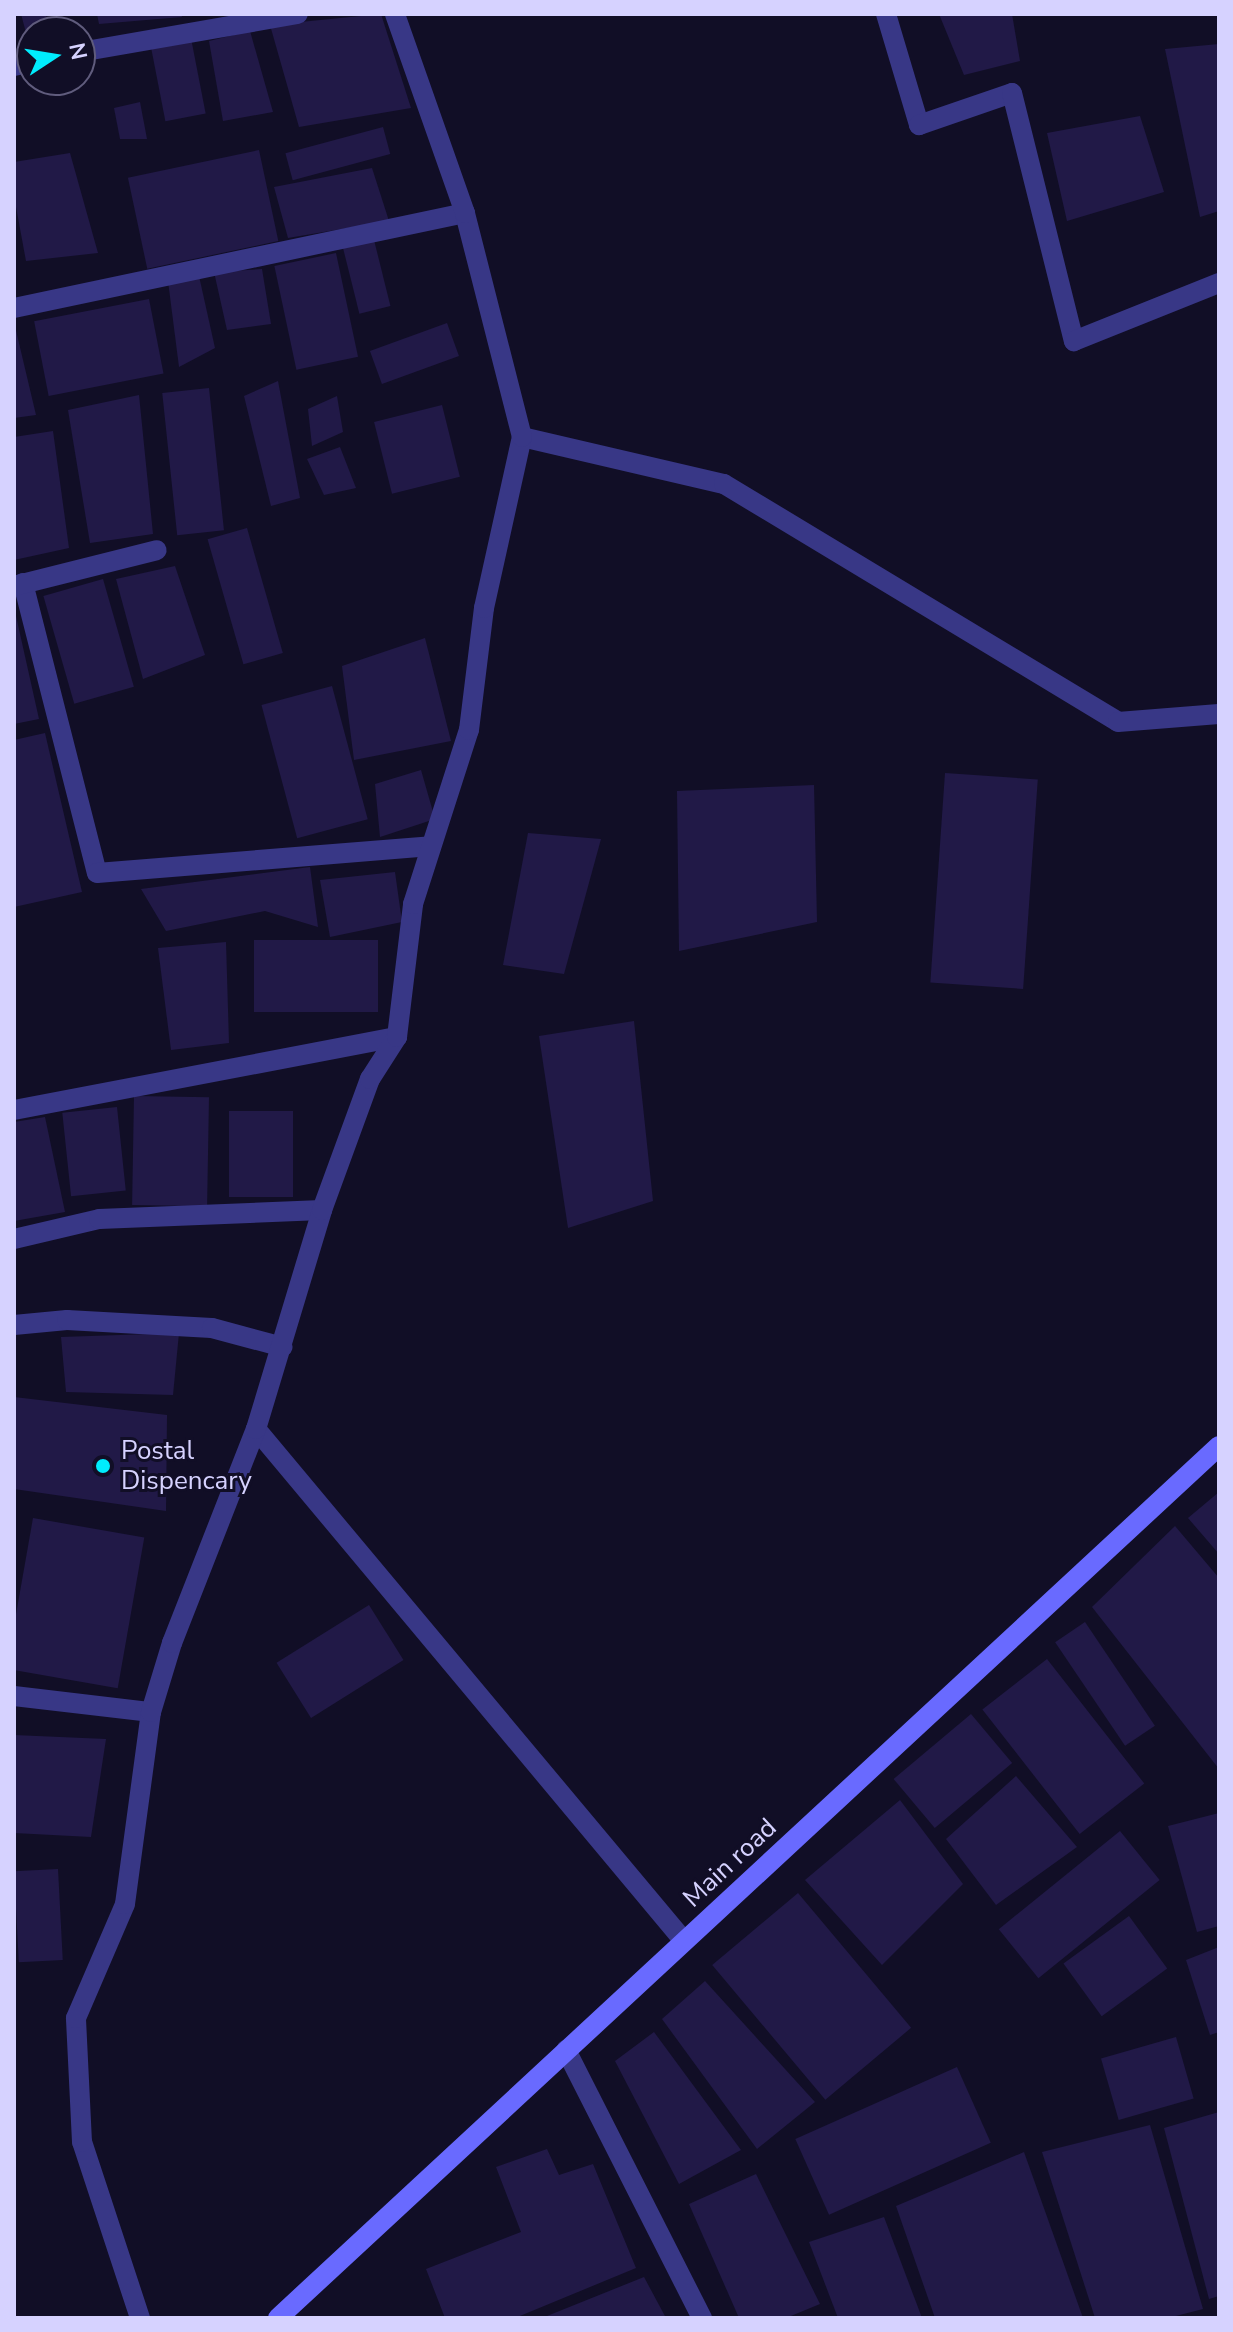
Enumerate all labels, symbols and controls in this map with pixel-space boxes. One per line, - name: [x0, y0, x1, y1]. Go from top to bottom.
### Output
- north arrow: [16, 16, 96, 96]
- text: N: [61, 40, 94, 63]
- place label: Postal Dispencary: [121, 1435, 252, 1496]
- marker: Postal Dispencary: [92, 1455, 114, 1477]
- street label: Main road: [677, 1812, 783, 1914]

